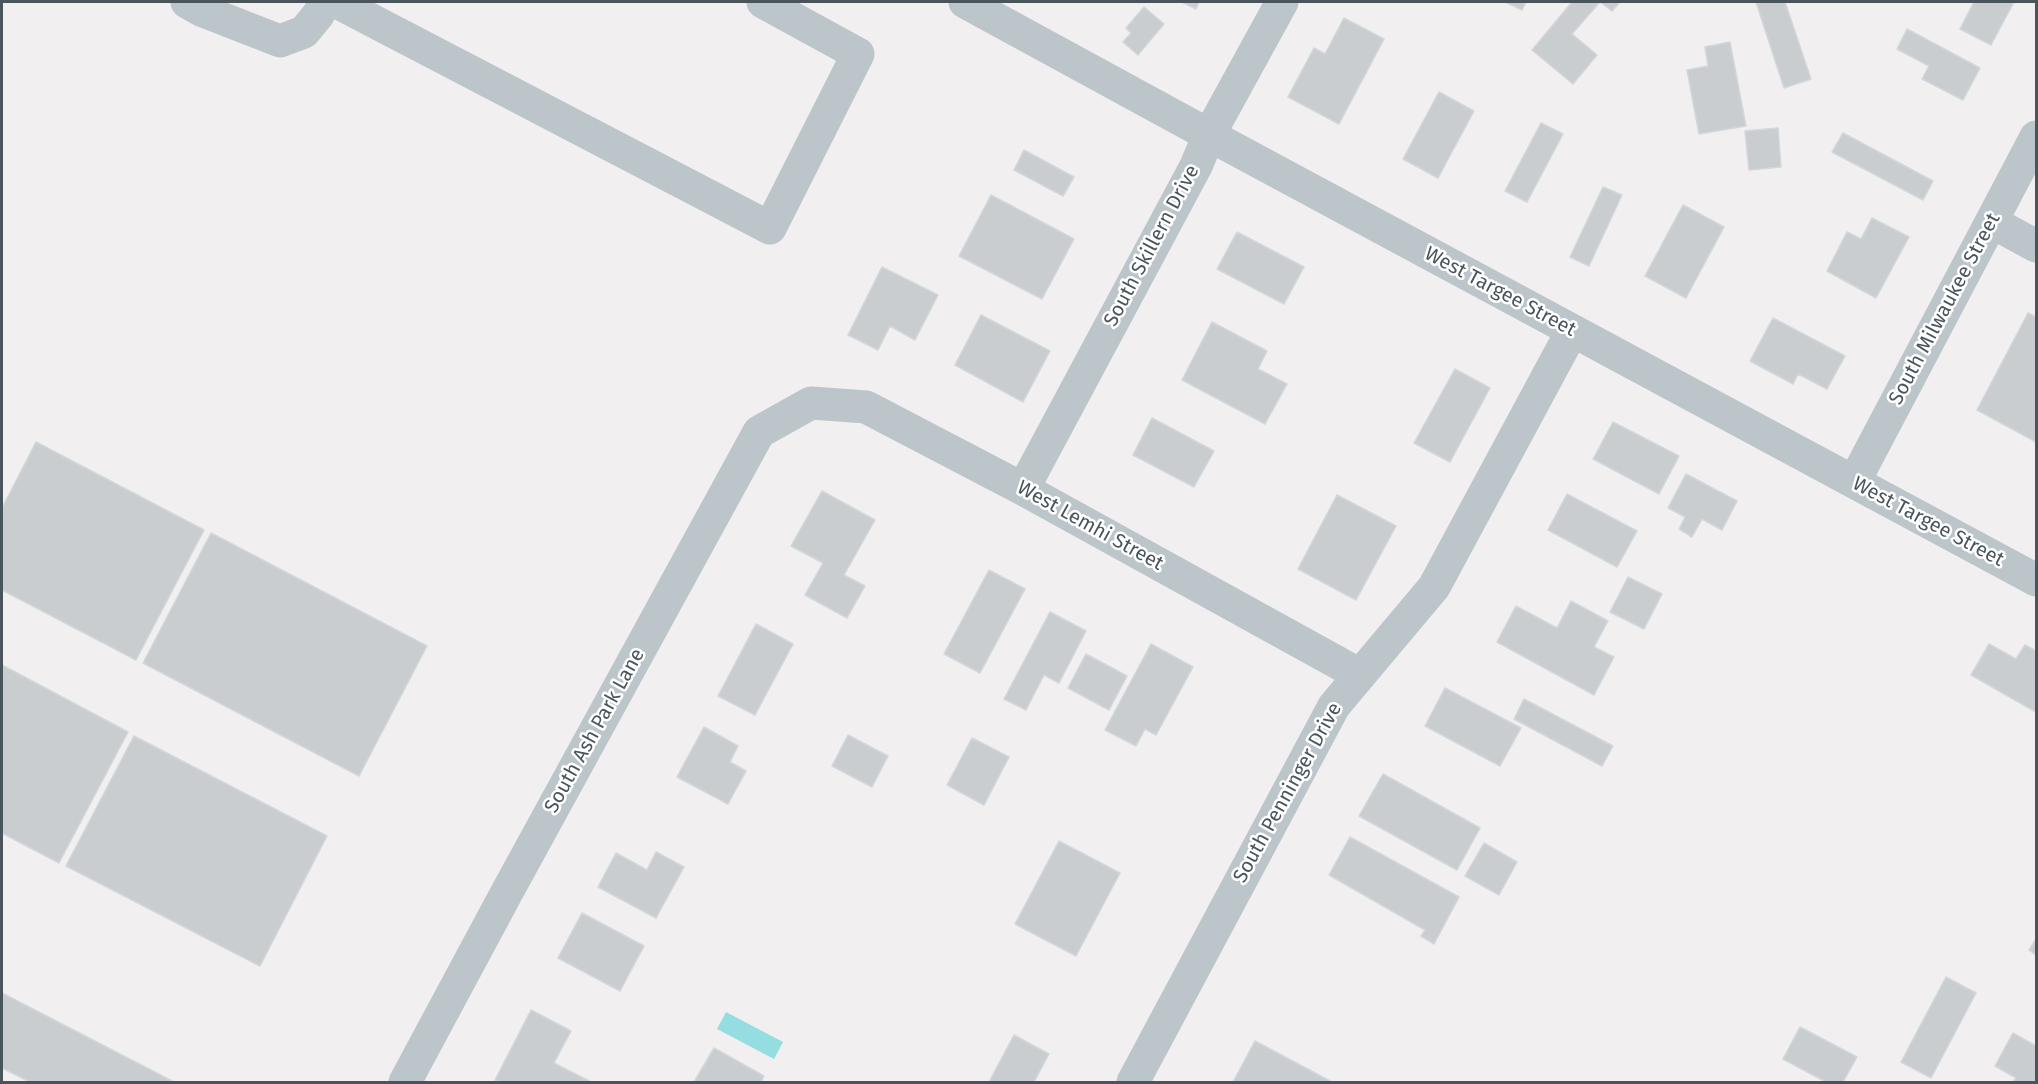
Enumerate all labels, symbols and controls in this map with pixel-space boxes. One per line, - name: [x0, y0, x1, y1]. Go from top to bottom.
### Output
- street label: South Skillern Drive: [1099, 161, 1205, 331]
- street label: South Milwaukee Street: [1884, 209, 2006, 409]
- street label: West Targee Street: [1420, 242, 1580, 342]
- street label: West Targee Street: [1848, 472, 2008, 572]
- street label: West Lemhi Street: [1013, 476, 1167, 576]
- street label: South Ash Park Lane: [540, 645, 650, 817]
- street label: South Penninger Drive: [1229, 699, 1347, 887]

